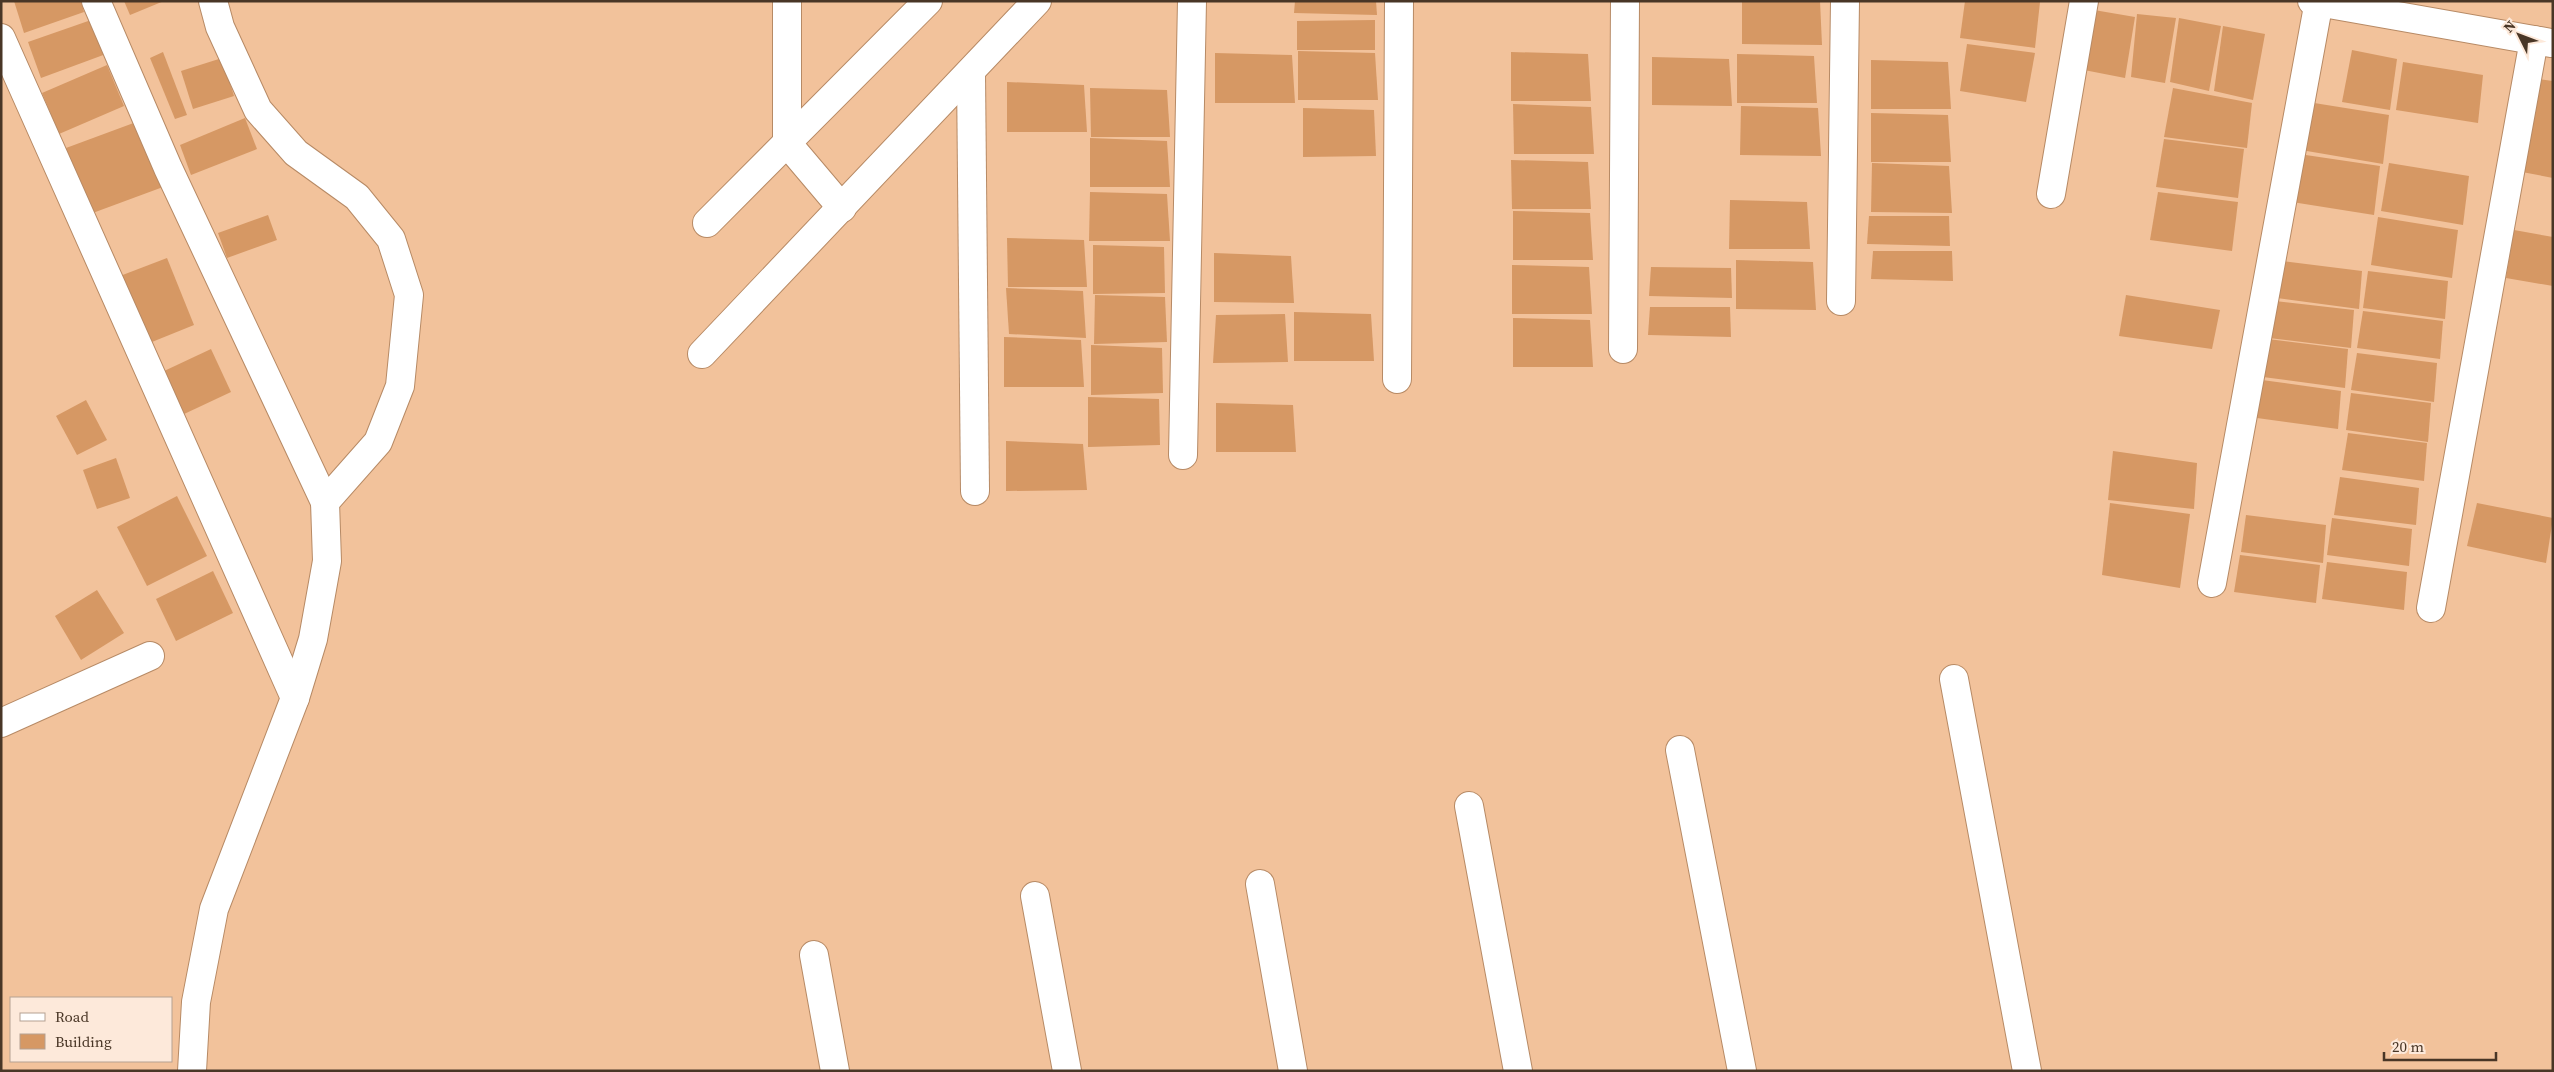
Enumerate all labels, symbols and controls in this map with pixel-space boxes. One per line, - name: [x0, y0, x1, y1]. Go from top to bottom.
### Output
- north arrow: [2494, 10, 2544, 60]
- text: N: [2498, 16, 2520, 37]
- legend: [10, 997, 172, 1062]
- text: Road: [55, 1006, 89, 1027]
- scale bar: [2384, 1030, 2496, 1062]
- text: Building: [55, 1031, 112, 1052]
- text: 20 m: [2392, 1036, 2424, 1057]

